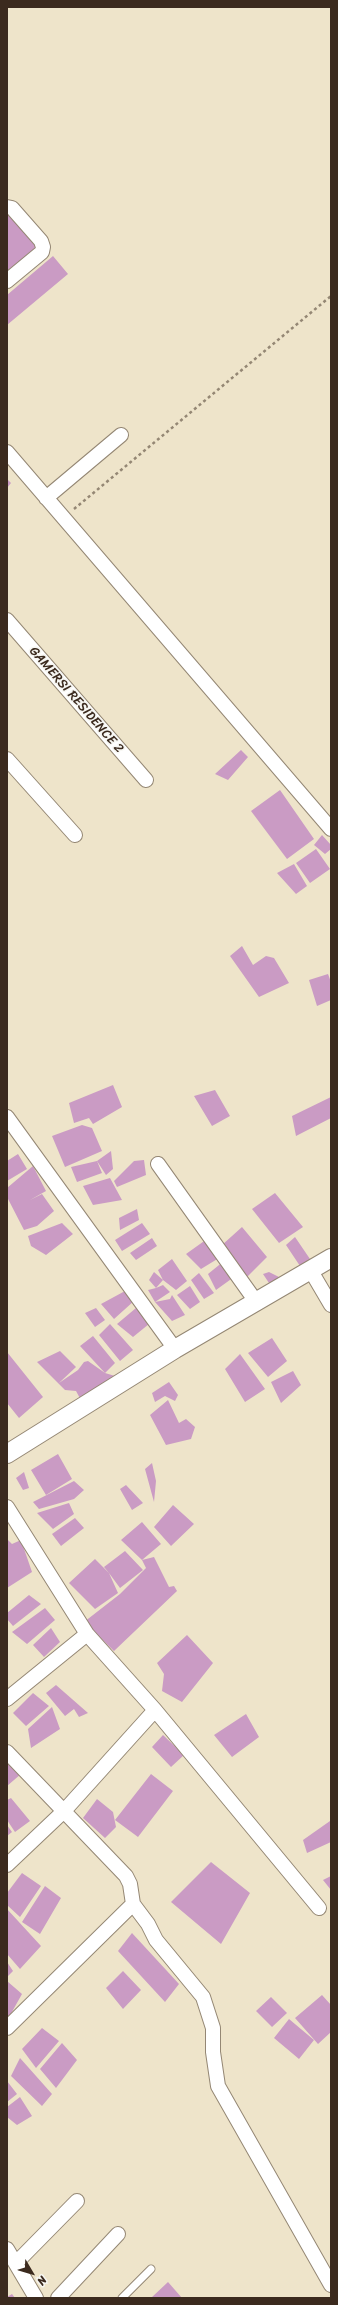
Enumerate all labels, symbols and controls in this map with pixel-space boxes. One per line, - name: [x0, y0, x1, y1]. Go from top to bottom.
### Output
- street label: GAMERSI RESIDENCE 2: [26, 644, 126, 756]
- north arrow: [12, 2253, 52, 2293]
- text: N: [32, 2272, 52, 2290]

